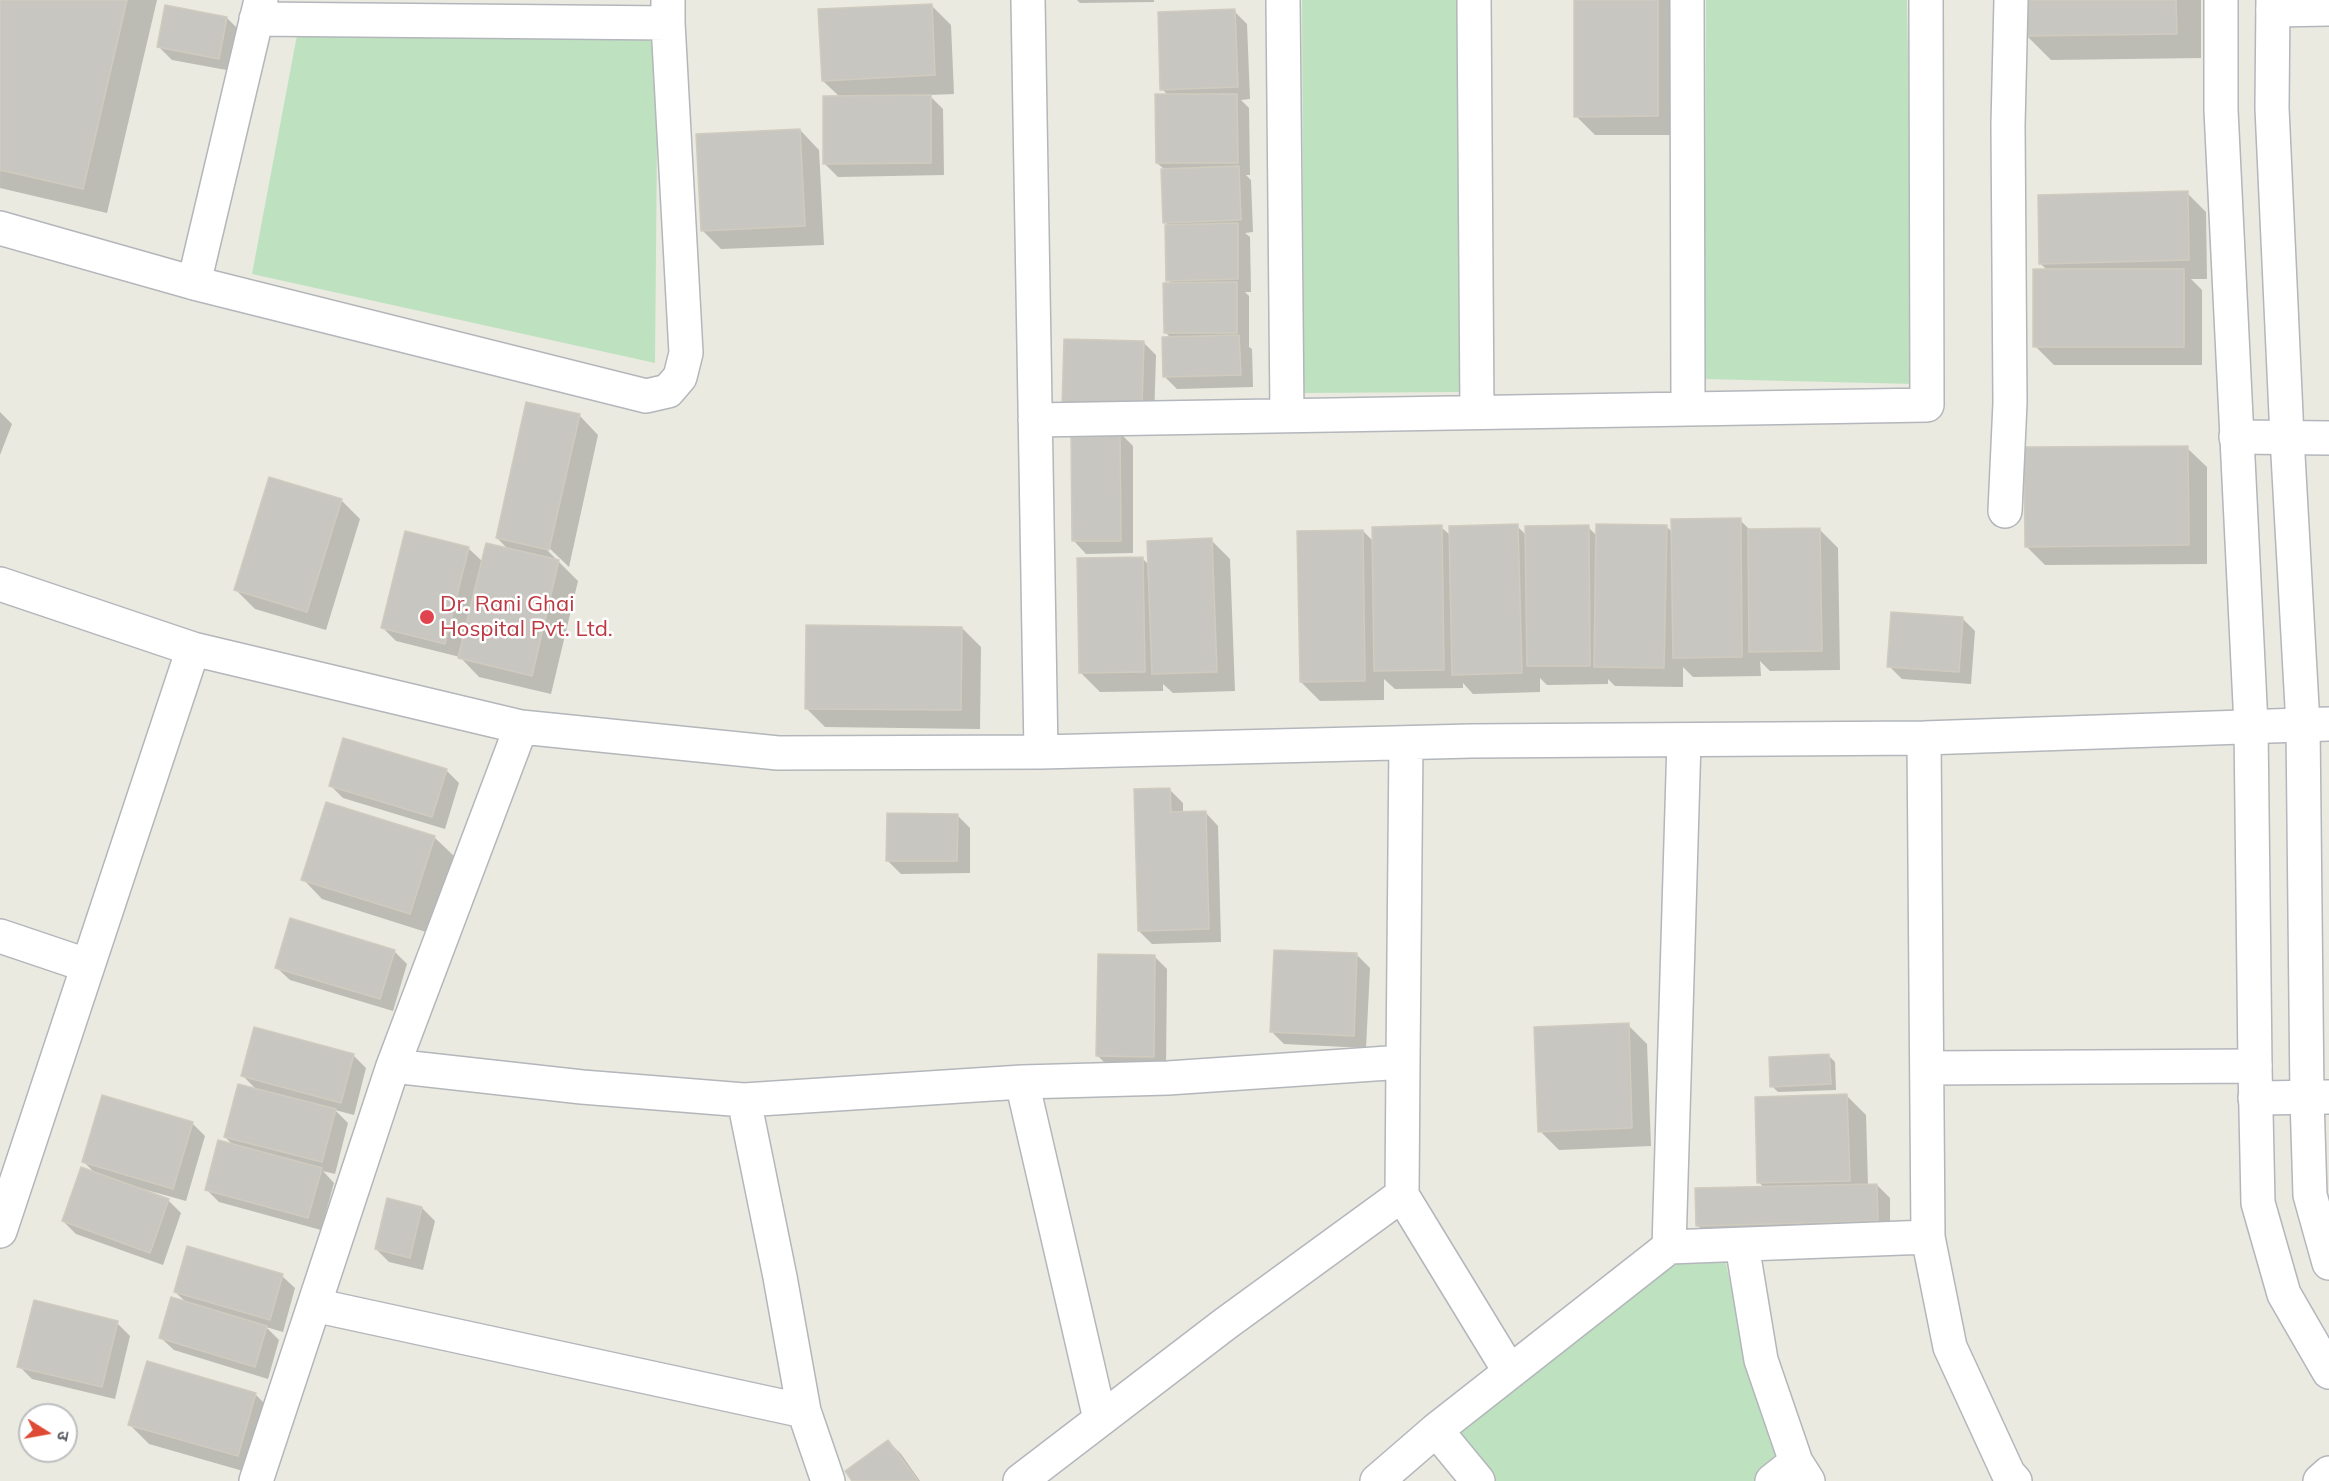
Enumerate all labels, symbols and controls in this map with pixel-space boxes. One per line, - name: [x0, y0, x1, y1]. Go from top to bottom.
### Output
- place label: Dr. Rani Ghai Hospital Pvt. Ltd.: [440, 591, 613, 642]
- marker: Dr. Rani Ghai Hospital Pvt. Ltd.: [418, 608, 436, 626]
- north arrow: [18, 1403, 78, 1463]
- text: उ: [53, 1430, 74, 1443]

